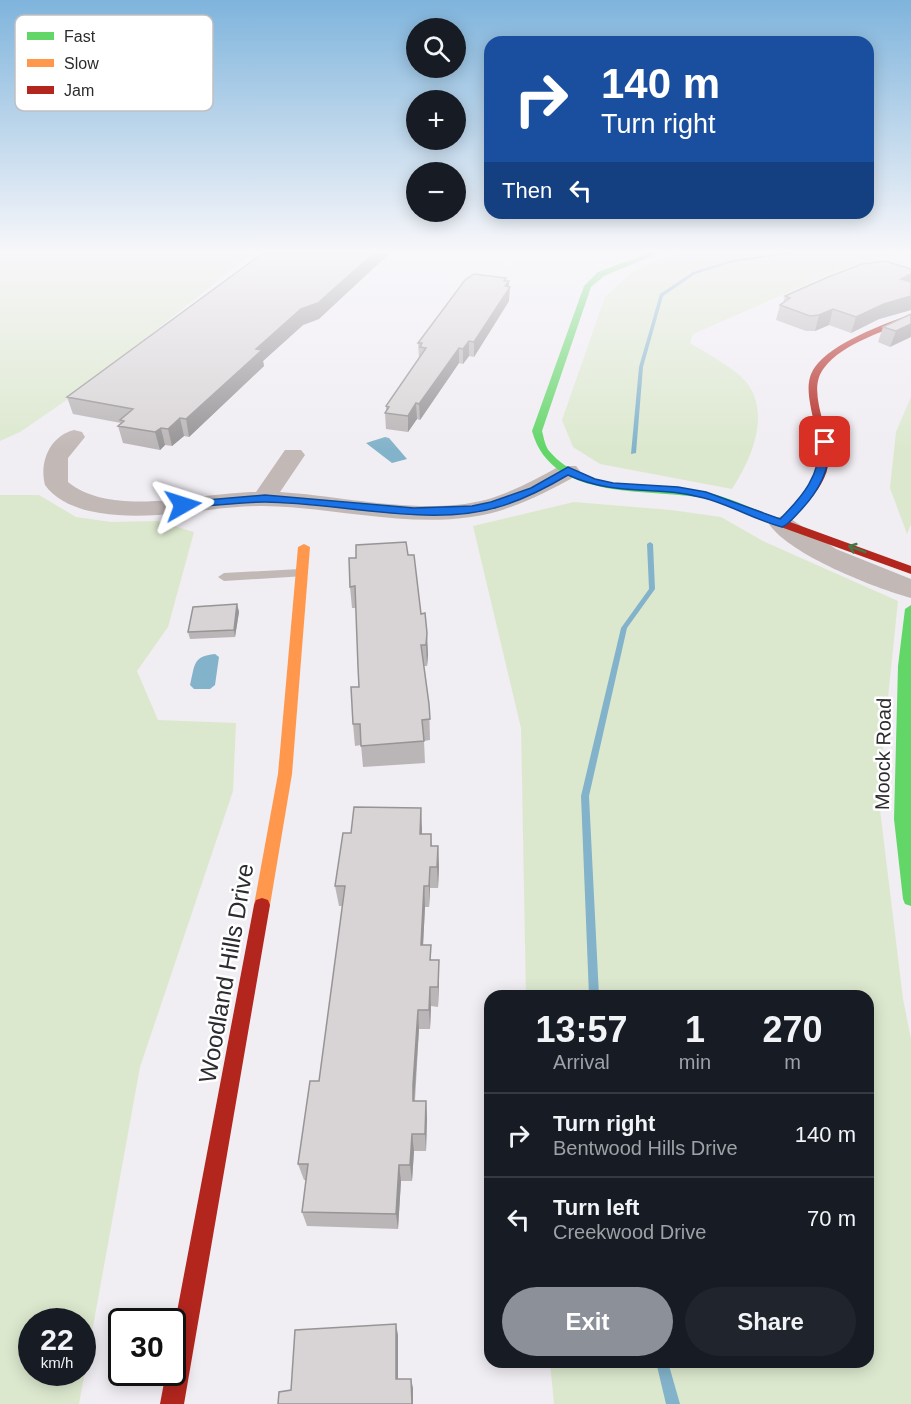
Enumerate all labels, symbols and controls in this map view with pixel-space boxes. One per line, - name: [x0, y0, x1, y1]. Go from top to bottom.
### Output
- legend: [15, 15, 213, 111]
- map controls: [406, 18, 466, 222]
- button: search: [406, 18, 466, 78]
- text: Fast: [64, 28, 96, 45]
- text: Slow: [64, 55, 99, 72]
- icon: right: [502, 60, 580, 138]
- text: 140 m: [601, 60, 720, 107]
- text: Jam: [64, 82, 94, 99]
- button: +: [406, 90, 466, 150]
- text: Turn right: [601, 109, 716, 139]
- button: −: [406, 162, 466, 222]
- icon: left: [564, 174, 597, 207]
- text: Then: [502, 178, 552, 203]
- pin: [799, 416, 850, 467]
- icon: arrive: [808, 425, 841, 458]
- position arrow: [151, 473, 215, 537]
- one-way arrow: [848, 543, 866, 554]
- street label: Moock Road: [871, 698, 895, 810]
- street label: Woodland Hills Drive: [193, 861, 259, 1085]
- text: 13:57: [535, 1009, 627, 1050]
- text: 1: [685, 1009, 705, 1050]
- text: 270: [762, 1009, 823, 1050]
- text: Arrival: [553, 1051, 610, 1073]
- text: min: [679, 1051, 711, 1073]
- text: m: [784, 1051, 801, 1073]
- text: Turn right: [553, 1111, 655, 1136]
- icon: right: [502, 1119, 535, 1152]
- text: 140 m: [795, 1122, 856, 1147]
- text: Bentwood Hills Drive: [553, 1137, 738, 1159]
- text: Turn left: [553, 1195, 639, 1220]
- icon: left: [502, 1203, 535, 1236]
- text: 70 m: [807, 1206, 856, 1231]
- text: Creekwood Drive: [553, 1221, 706, 1243]
- button: Exit: [502, 1287, 673, 1356]
- button: Share: [685, 1287, 856, 1356]
- speed limit sign: 30: [108, 1308, 186, 1386]
- text: 22: [40, 1323, 74, 1356]
- text: km/h: [41, 1354, 73, 1371]

